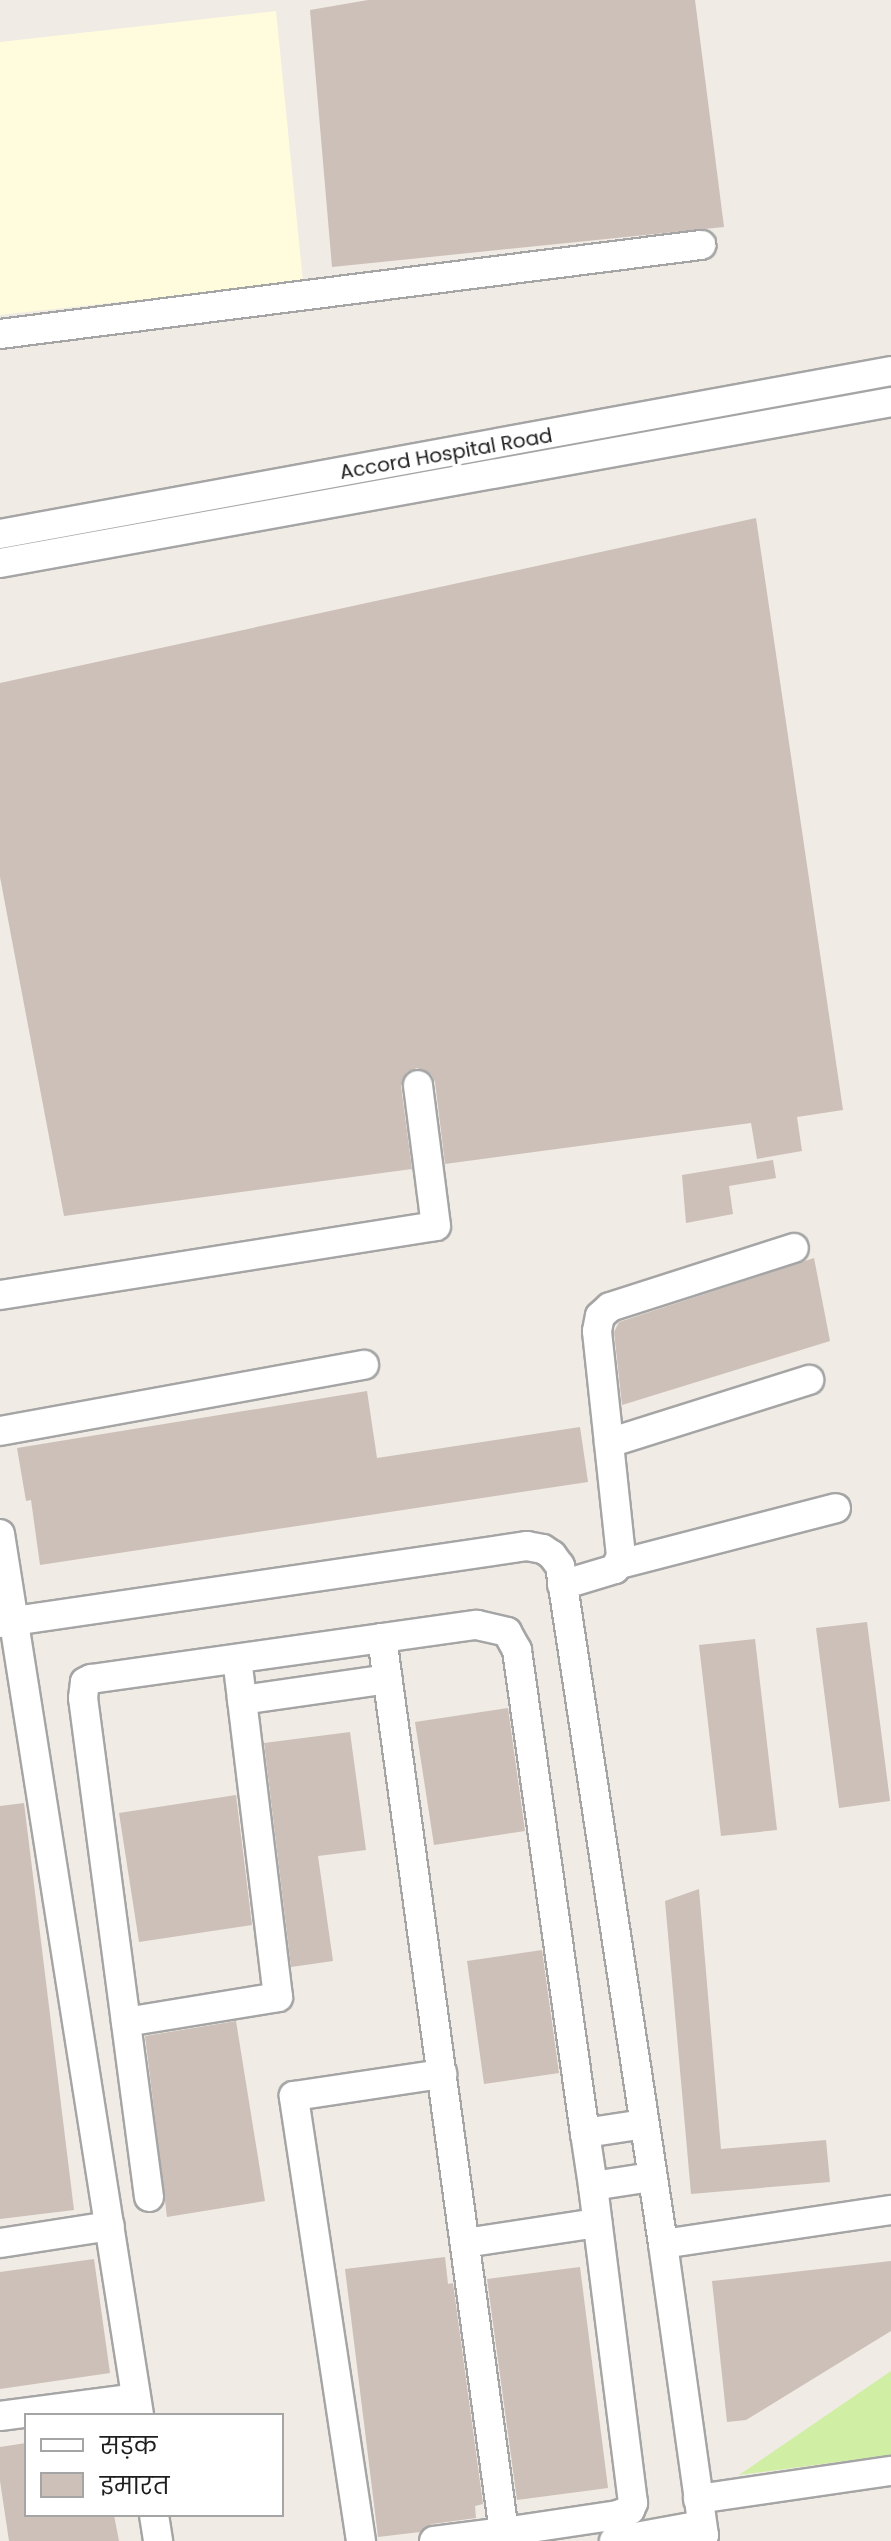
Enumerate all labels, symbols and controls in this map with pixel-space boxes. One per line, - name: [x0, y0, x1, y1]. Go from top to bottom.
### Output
- street label: Accord Hospital Road: [338, 423, 554, 485]
- legend: [24, 2413, 284, 2517]
- text: सड़क: [100, 2429, 157, 2462]
- text: इमारत: [100, 2469, 169, 2502]

